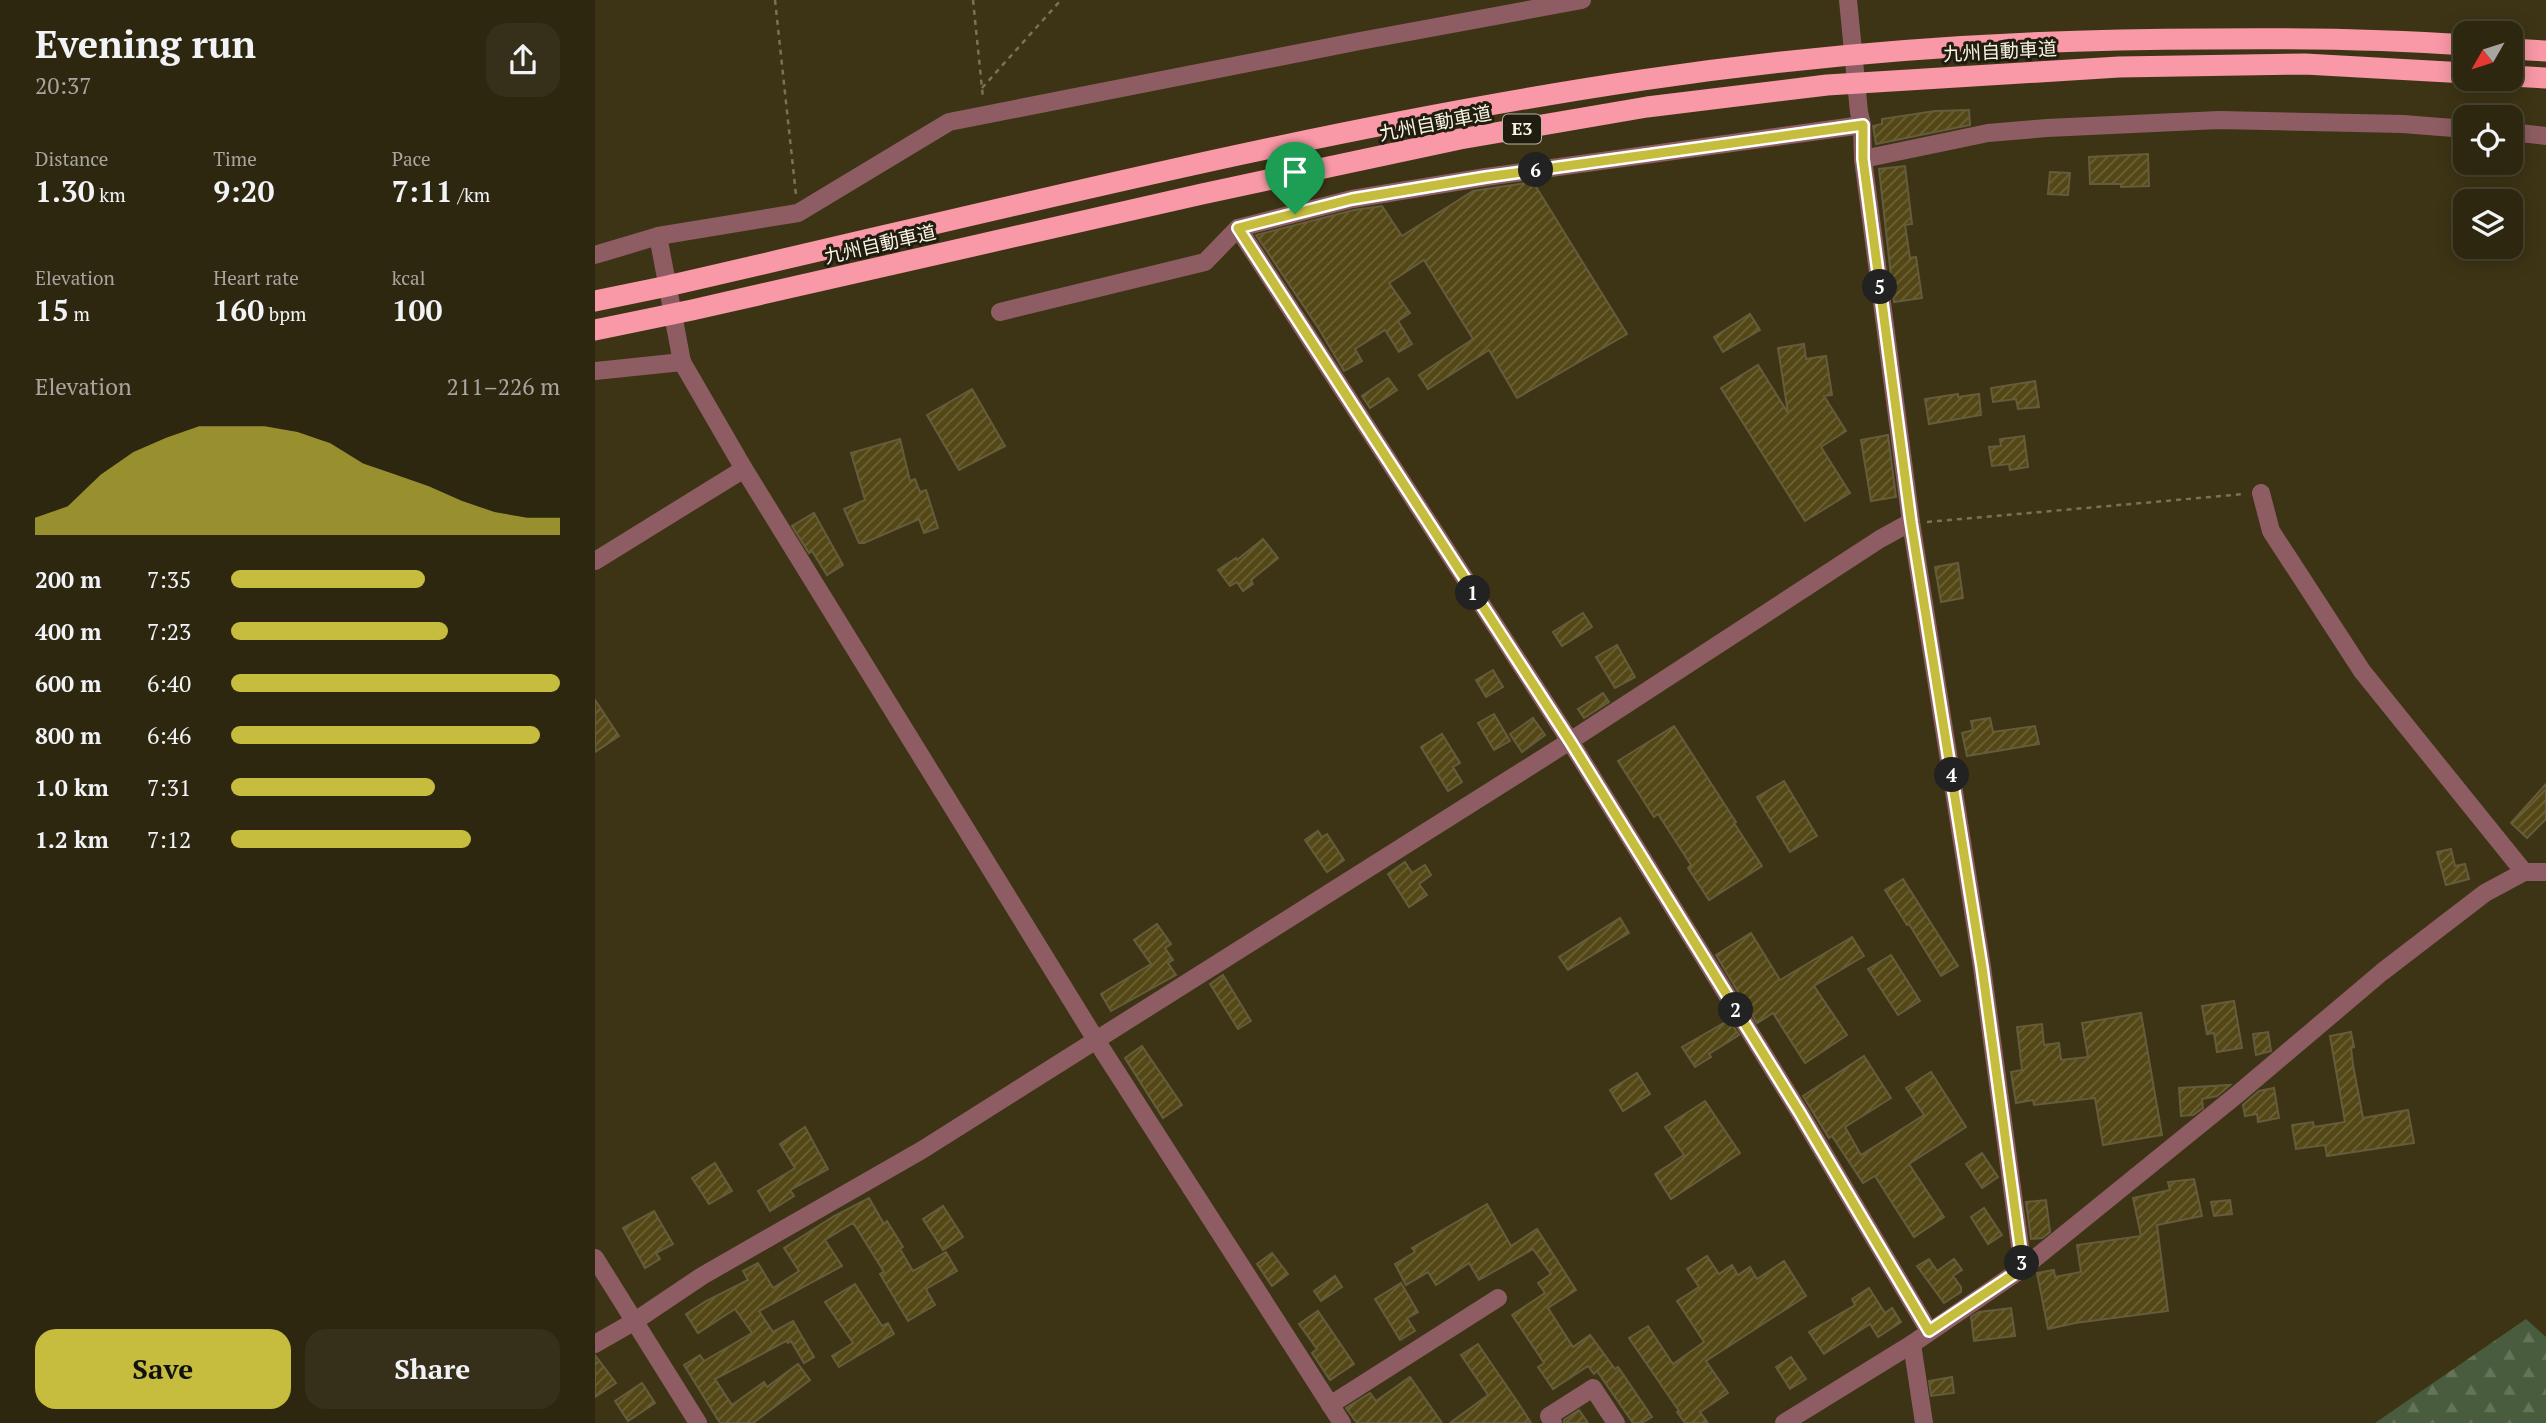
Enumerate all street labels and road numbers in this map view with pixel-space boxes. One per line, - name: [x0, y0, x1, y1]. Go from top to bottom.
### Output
- street label: 九州自動車道: [1942, 35, 2058, 66]
- street label: 九州自動車道: [1377, 99, 1493, 146]
- road number: E3: [1503, 114, 1541, 144]
- street label: 九州自動車道: [822, 219, 938, 269]

